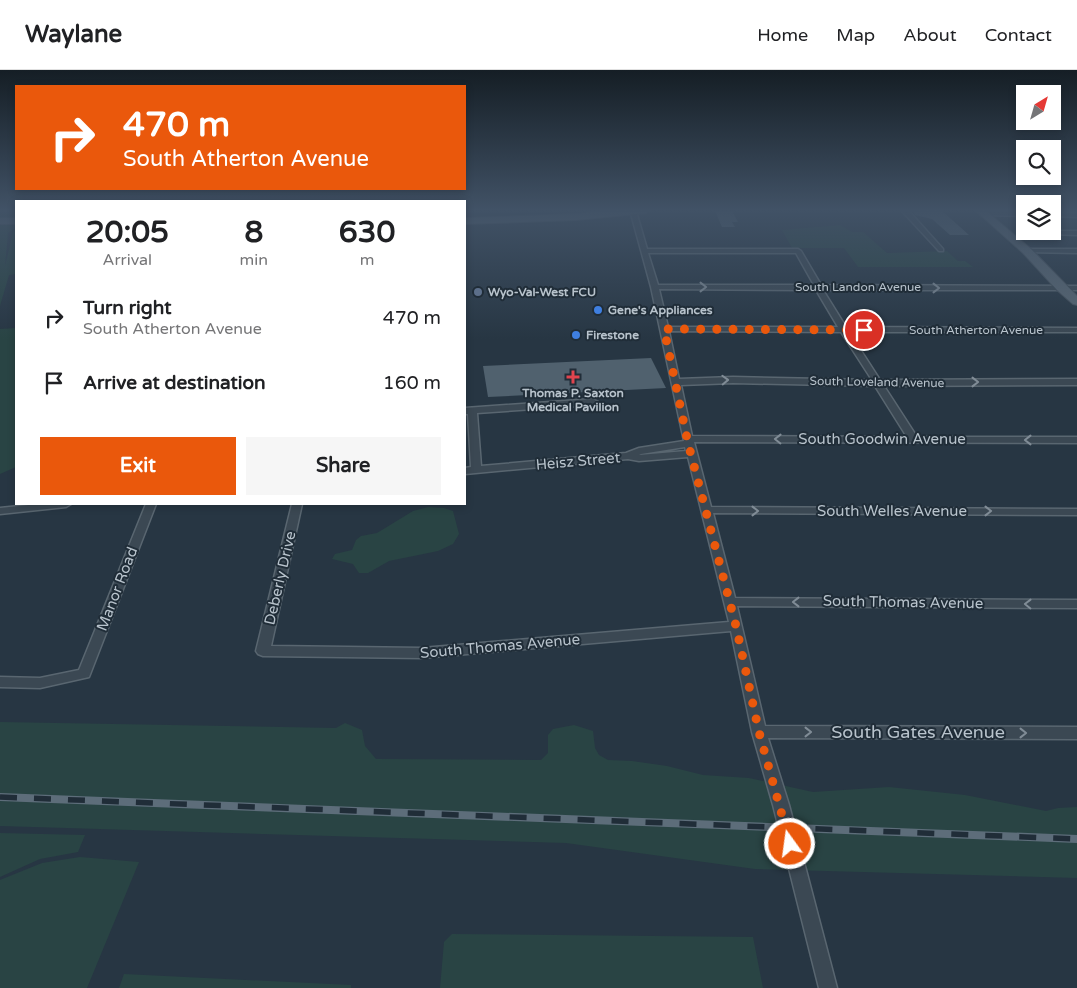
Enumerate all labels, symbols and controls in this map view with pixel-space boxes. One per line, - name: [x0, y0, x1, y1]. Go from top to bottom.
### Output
- text: Waylane: [25, 20, 122, 49]
- text: Home: [757, 24, 808, 46]
- text: Map: [836, 24, 875, 46]
- text: About: [903, 24, 957, 46]
- text: Contact: [985, 24, 1052, 46]
- north arrow: [1016, 85, 1061, 130]
- map controls: [1016, 85, 1061, 240]
- text: 470 m: [123, 104, 230, 146]
- icon: right: [40, 105, 105, 170]
- button: search: [1016, 140, 1061, 185]
- text: South Atherton Avenue: [123, 146, 369, 172]
- button: layers: [1016, 195, 1061, 240]
- text: 20:05: [86, 214, 169, 251]
- text: 8: [244, 214, 263, 251]
- text: 630: [339, 214, 395, 251]
- text: Arrival: [103, 250, 152, 270]
- text: min: [240, 250, 268, 270]
- text: m: [360, 250, 374, 270]
- street label: South Landon Avenue: [795, 280, 921, 294]
- one-way arrow: [700, 282, 708, 292]
- one-way arrow: [932, 282, 940, 293]
- place label: Wyo-Val-West FCU: [488, 285, 596, 300]
- marker: Wyo-Val-West FCU: [472, 286, 484, 298]
- text: Turn right: [83, 297, 171, 319]
- place label: Gene's Appliances: [608, 303, 713, 318]
- icon: right: [40, 304, 68, 332]
- marker: Gene's Appliances: [592, 304, 604, 316]
- text: 470 m: [383, 307, 441, 329]
- pin: [843, 309, 885, 351]
- icon: arrive: [850, 316, 878, 344]
- text: South Atherton Avenue: [83, 319, 262, 339]
- street label: South Atherton Avenue: [909, 323, 1043, 337]
- place label: Firestone: [586, 328, 639, 342]
- marker: Firestone: [570, 329, 582, 341]
- icon: arrive: [40, 369, 68, 397]
- marker: Thomas P. Saxton Medical Pavilion: [566, 370, 580, 384]
- text: Arrive at destination: [83, 372, 266, 394]
- text: 160 m: [383, 372, 441, 394]
- street label: South Loveland Avenue: [809, 374, 945, 390]
- one-way arrow: [722, 375, 730, 385]
- one-way arrow: [972, 377, 980, 387]
- place label: Thomas P. Saxton Medical Pavilion: [521, 386, 624, 414]
- street label: South Goodwin Avenue: [798, 430, 966, 448]
- one-way arrow: [774, 433, 782, 444]
- one-way arrow: [1024, 435, 1032, 445]
- button: Exit: [40, 437, 236, 495]
- button: Share: [246, 437, 441, 495]
- street label: Heisz Street: [535, 448, 621, 474]
- street label: South Welles Avenue: [817, 502, 967, 520]
- one-way arrow: [752, 506, 760, 516]
- one-way arrow: [984, 506, 992, 516]
- street label: Deberly Drive: [260, 529, 300, 627]
- street label: Manor Road: [93, 544, 141, 634]
- street label: South Thomas Avenue: [823, 592, 983, 612]
- one-way arrow: [792, 597, 800, 607]
- one-way arrow: [1024, 598, 1032, 609]
- street label: South Thomas Avenue: [419, 630, 581, 662]
- street label: South Gates Avenue: [831, 721, 1005, 743]
- one-way arrow: [804, 727, 812, 737]
- one-way arrow: [1019, 728, 1027, 738]
- position arrow: [763, 817, 815, 869]

